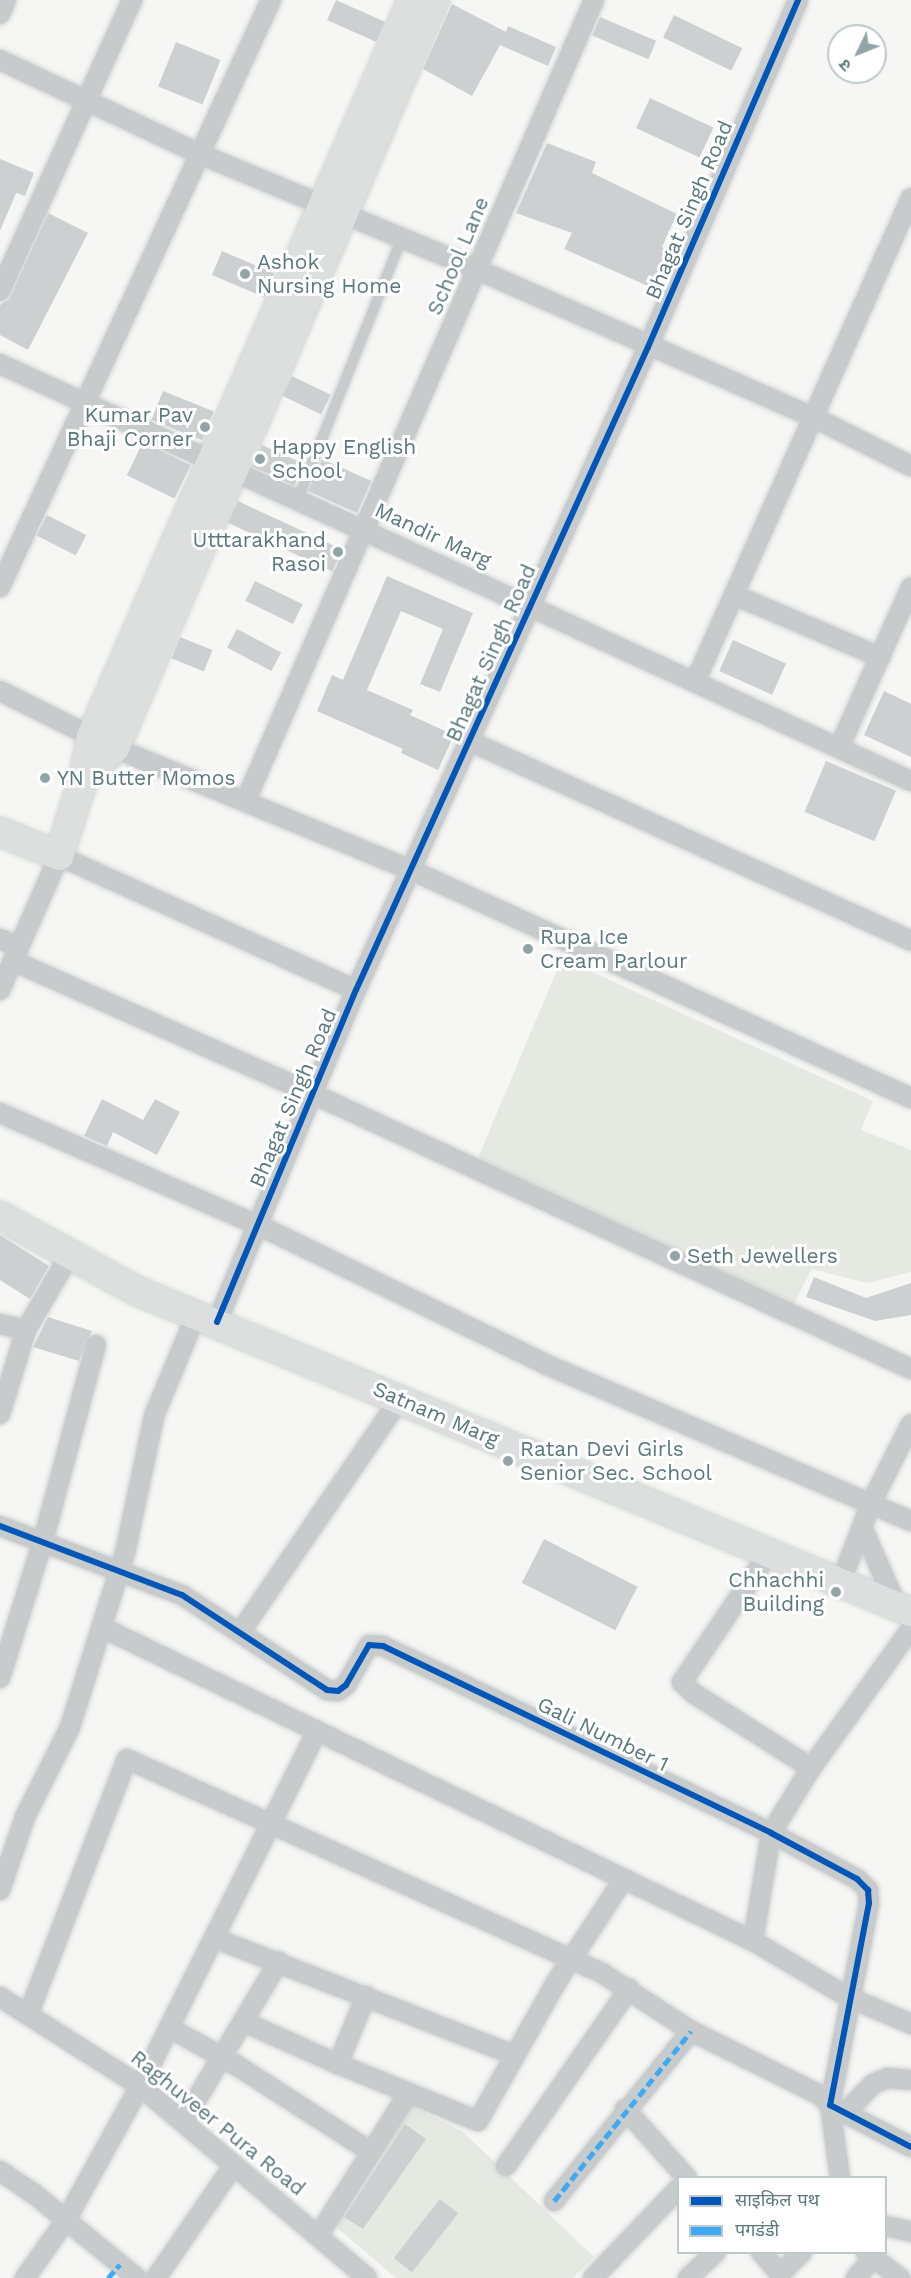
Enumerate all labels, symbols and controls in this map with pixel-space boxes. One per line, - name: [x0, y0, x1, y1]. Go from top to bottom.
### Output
- north arrow: [827, 24, 887, 84]
- text: उ: [835, 55, 855, 75]
- street label: Bhagat Singh Road: [640, 117, 738, 303]
- street label: School Lane: [422, 193, 494, 319]
- place label: Ashok Nursing Home: [257, 249, 401, 299]
- marker: Ashok Nursing Home: [238, 267, 252, 281]
- place label: Kumar Pav Bhaji Corner: [67, 402, 193, 452]
- marker: Kumar Pav Bhaji Corner: [198, 420, 212, 434]
- place label: Happy English School: [272, 434, 417, 484]
- marker: Happy English School: [253, 452, 267, 466]
- street label: Mandir Marg: [371, 497, 495, 573]
- place label: Utttarakhand Rasoi: [192, 527, 326, 577]
- marker: Utttarakhand Rasoi: [331, 545, 345, 559]
- street label: Bhagat Singh Road: [440, 560, 542, 746]
- place label: YN Butter Momos: [57, 765, 236, 791]
- marker: YN Butter Momos: [38, 771, 52, 785]
- place label: Rupa Ice Cream Parlour: [540, 924, 688, 974]
- marker: Rupa Ice Cream Parlour: [521, 942, 535, 956]
- street label: Bhagat Singh Road: [244, 1005, 342, 1191]
- place label: Seth Jewellers: [687, 1243, 838, 1269]
- marker: Seth Jewellers: [668, 1249, 682, 1263]
- street label: Satnam Marg: [369, 1376, 503, 1452]
- place label: Ratan Devi Girls Senior Sec. School: [520, 1436, 712, 1486]
- marker: Ratan Devi Girls Senior Sec. School: [501, 1454, 515, 1468]
- place label: Chhachhi Building: [728, 1567, 824, 1617]
- marker: Chhachhi Building: [829, 1585, 843, 1599]
- street label: Gali Number 1: [533, 1691, 673, 1777]
- street label: Raghuveer Pura Road: [125, 2045, 311, 2201]
- legend: [677, 2176, 887, 2254]
- text: साइकिल पथ: [735, 2189, 819, 2210]
- text: पगडंडी: [735, 2219, 779, 2240]

